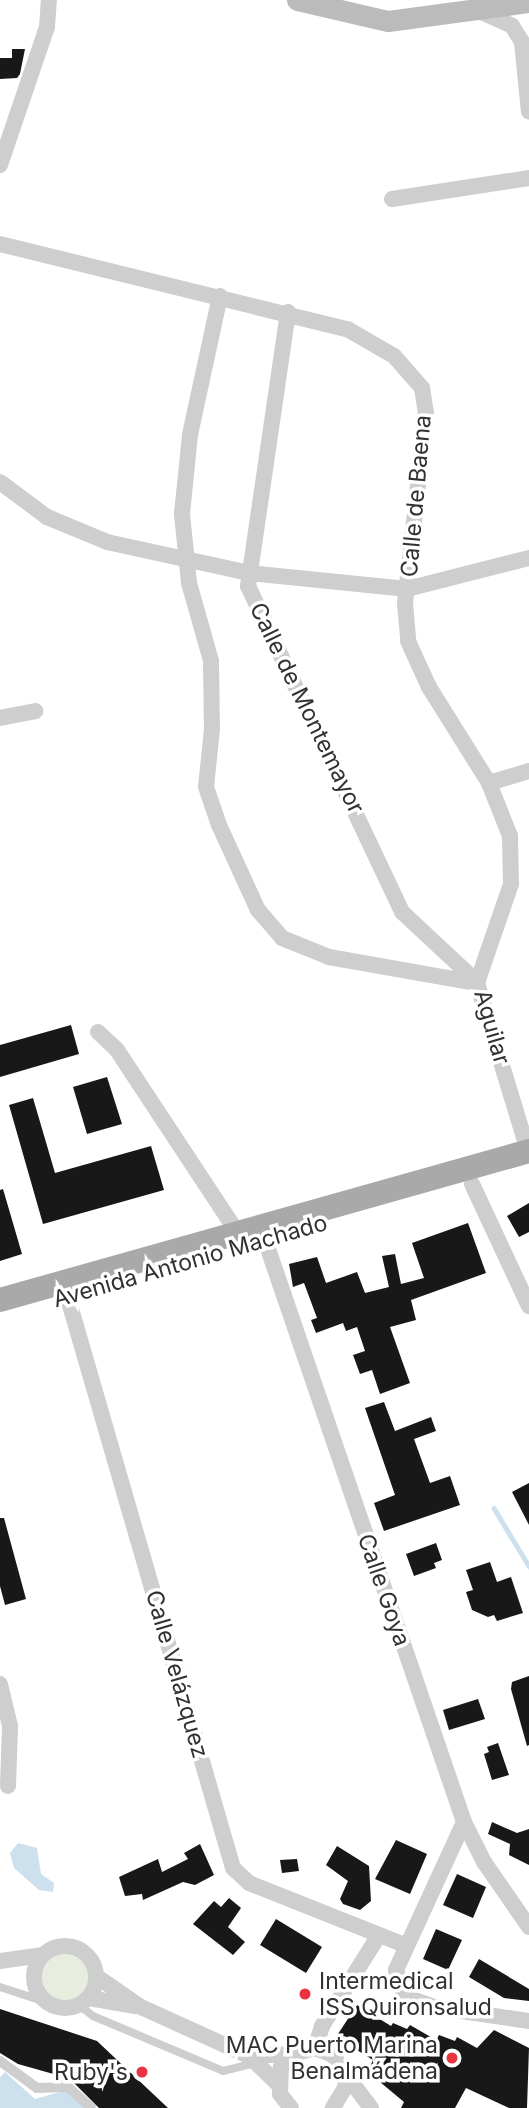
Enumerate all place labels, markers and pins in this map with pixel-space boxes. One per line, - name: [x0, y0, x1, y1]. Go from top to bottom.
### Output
- place label: Intermedical ISS Quironsalud: [319, 1967, 492, 2021]
- marker: Intermedical ISS Quironsalud: [297, 1986, 313, 2002]
- place label: MAC Puerto Marina Benalmádena: [226, 2031, 438, 2085]
- marker: MAC Puerto Marina Benalmádena: [444, 2050, 460, 2066]
- place label: Ruby's: [54, 2058, 128, 2086]
- marker: Ruby's: [134, 2064, 150, 2080]

